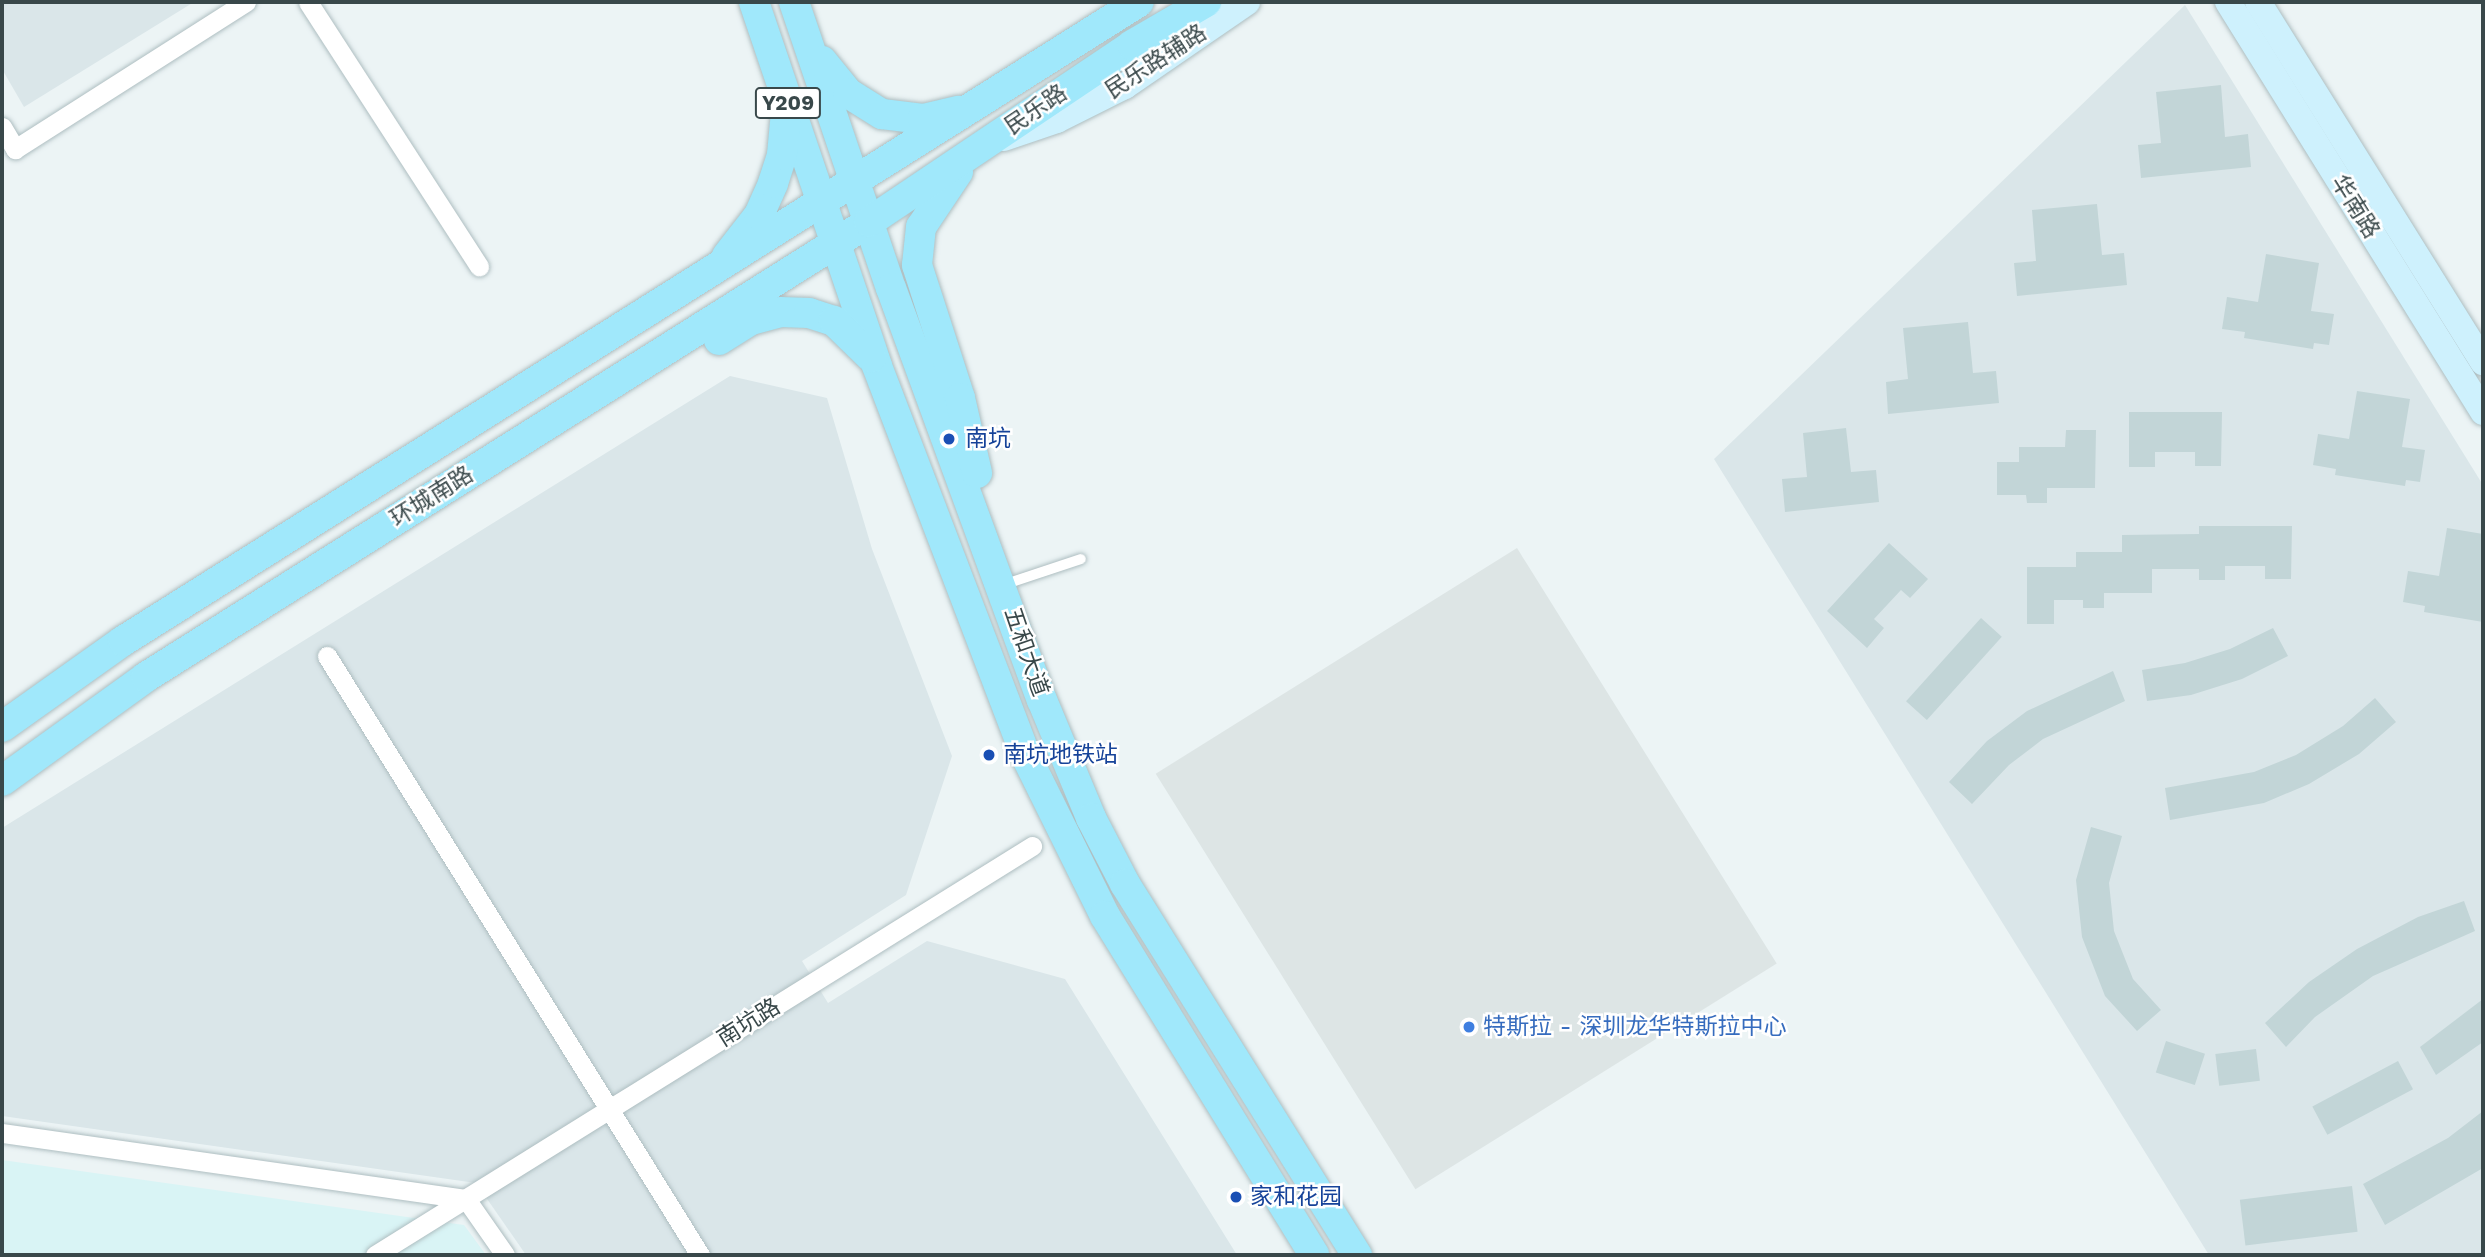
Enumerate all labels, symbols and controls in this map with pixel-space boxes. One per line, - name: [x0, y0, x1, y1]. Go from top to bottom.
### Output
- street label: 民乐路辅路: [1100, 19, 1212, 105]
- street label: 民乐路: [1000, 79, 1072, 141]
- road number: Y209: [755, 86, 821, 120]
- street label: 华南路: [2325, 170, 2385, 244]
- place label: 南坑: [965, 425, 1011, 453]
- marker: 南坑: [939, 429, 959, 449]
- street label: 环城南路: [386, 461, 478, 533]
- street label: 五和大道: [998, 604, 1054, 700]
- place label: 南坑地铁站: [1003, 741, 1118, 769]
- marker: 南坑地铁站: [981, 747, 997, 763]
- street label: 南坑路: [712, 993, 786, 1053]
- place label: 特斯拉 - 深圳龙华特斯拉中心: [1483, 1013, 1786, 1041]
- marker: 特斯拉 - 深圳龙华特斯拉中心: [1461, 1019, 1477, 1035]
- place label: 家和花园: [1250, 1183, 1342, 1211]
- marker: 家和花园: [1228, 1189, 1244, 1205]

